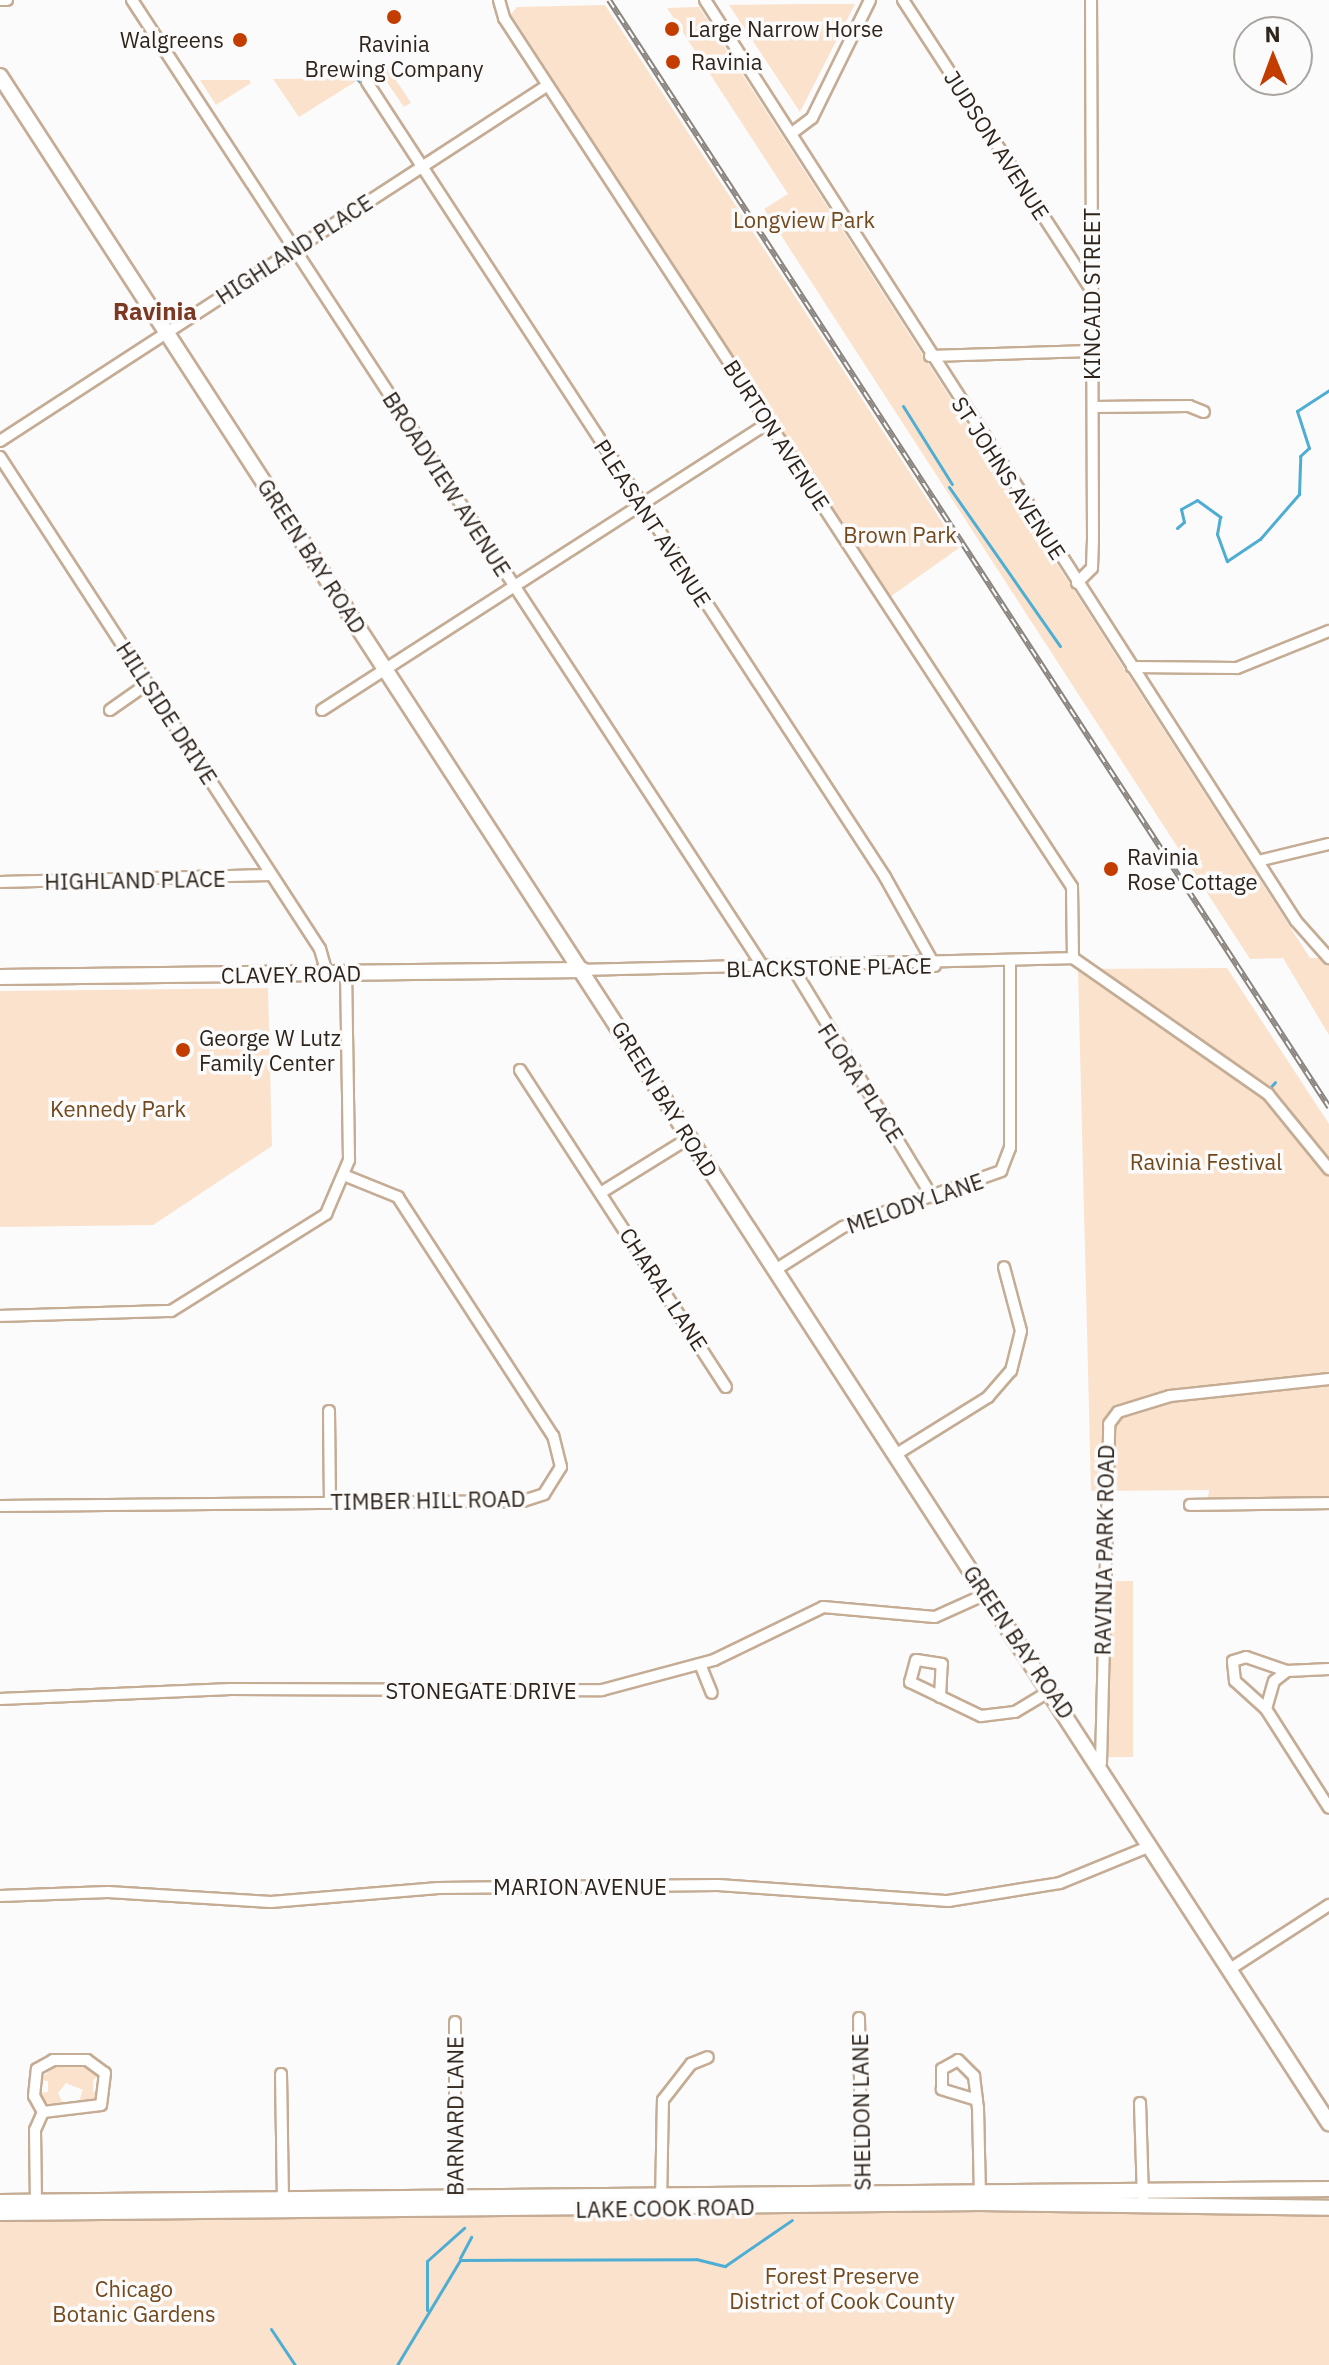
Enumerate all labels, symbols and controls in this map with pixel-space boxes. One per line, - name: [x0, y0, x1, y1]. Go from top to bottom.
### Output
- marker: Ravinia Brewing Company: [385, 8, 403, 26]
- place label: Large Narrow Horse: [688, 16, 883, 42]
- north arrow: [1233, 16, 1313, 96]
- text: N: [1264, 19, 1281, 48]
- marker: Large Narrow Horse: [663, 20, 681, 38]
- place label: Walgreens: [120, 27, 224, 53]
- place label: Ravinia Brewing Company: [305, 30, 483, 82]
- marker: Walgreens: [231, 31, 249, 49]
- place label: Ravinia: [691, 49, 762, 75]
- marker: Ravinia: [662, 51, 684, 73]
- street label: JUDSON AVENUE: [939, 65, 1055, 225]
- street label: HIGHLAND PLACE: [211, 189, 377, 309]
- park label: Longview Park: [733, 207, 875, 233]
- street label: KINCAID STREET: [1079, 208, 1105, 380]
- district label: Ravinia: [113, 298, 197, 326]
- street label: BURTON AVENUE: [719, 355, 835, 515]
- street label: BROADVIEW AVENUE: [377, 387, 517, 581]
- street label: ST JOHNS AVENUE: [946, 392, 1072, 564]
- street label: PLEASANT AVENUE: [589, 434, 717, 612]
- street label: GREEN BAY ROAD: [252, 474, 372, 638]
- park label: Brown Park: [843, 522, 957, 548]
- street label: HILLSIDE DRIVE: [111, 637, 223, 789]
- place label: Ravinia Rose Cottage: [1127, 843, 1258, 894]
- marker: Ravinia Rose Cottage: [1102, 860, 1120, 878]
- street label: HIGHLAND PLACE: [44, 865, 226, 895]
- street label: BLACKSTONE PLACE: [726, 952, 932, 982]
- street label: CLAVEY ROAD: [221, 960, 361, 988]
- street label: GREEN BAY ROAD: [606, 1016, 724, 1182]
- street label: FLORA PLACE: [813, 1019, 909, 1147]
- place label: George W Lutz Family Center: [199, 1024, 341, 1076]
- marker: George W Lutz Family Center: [174, 1041, 192, 1059]
- park label: Kennedy Park: [50, 1096, 186, 1122]
- park label: Ravinia Festival: [1130, 1149, 1282, 1175]
- street label: MELODY LANE: [843, 1167, 987, 1239]
- street label: CHARAL LANE: [614, 1222, 714, 1356]
- street label: RAVINIA PARK ROAD: [1089, 1444, 1119, 1656]
- street label: TIMBER HILL ROAD: [330, 1485, 526, 1515]
- street label: GREEN BAY ROAD: [958, 1560, 1080, 1724]
- street label: STONEGATE DRIVE: [385, 1678, 577, 1704]
- street label: MARION AVENUE: [493, 1874, 667, 1900]
- street label: SHELDON LANE: [846, 2033, 876, 2191]
- street label: BARNARD LANE: [442, 2036, 468, 2196]
- street label: LAKE COOK ROAD: [575, 2193, 755, 2223]
- park label: Forest Preserve District of Cook County: [729, 2262, 955, 2314]
- park label: Chicago Botanic Gardens: [52, 2275, 216, 2326]

